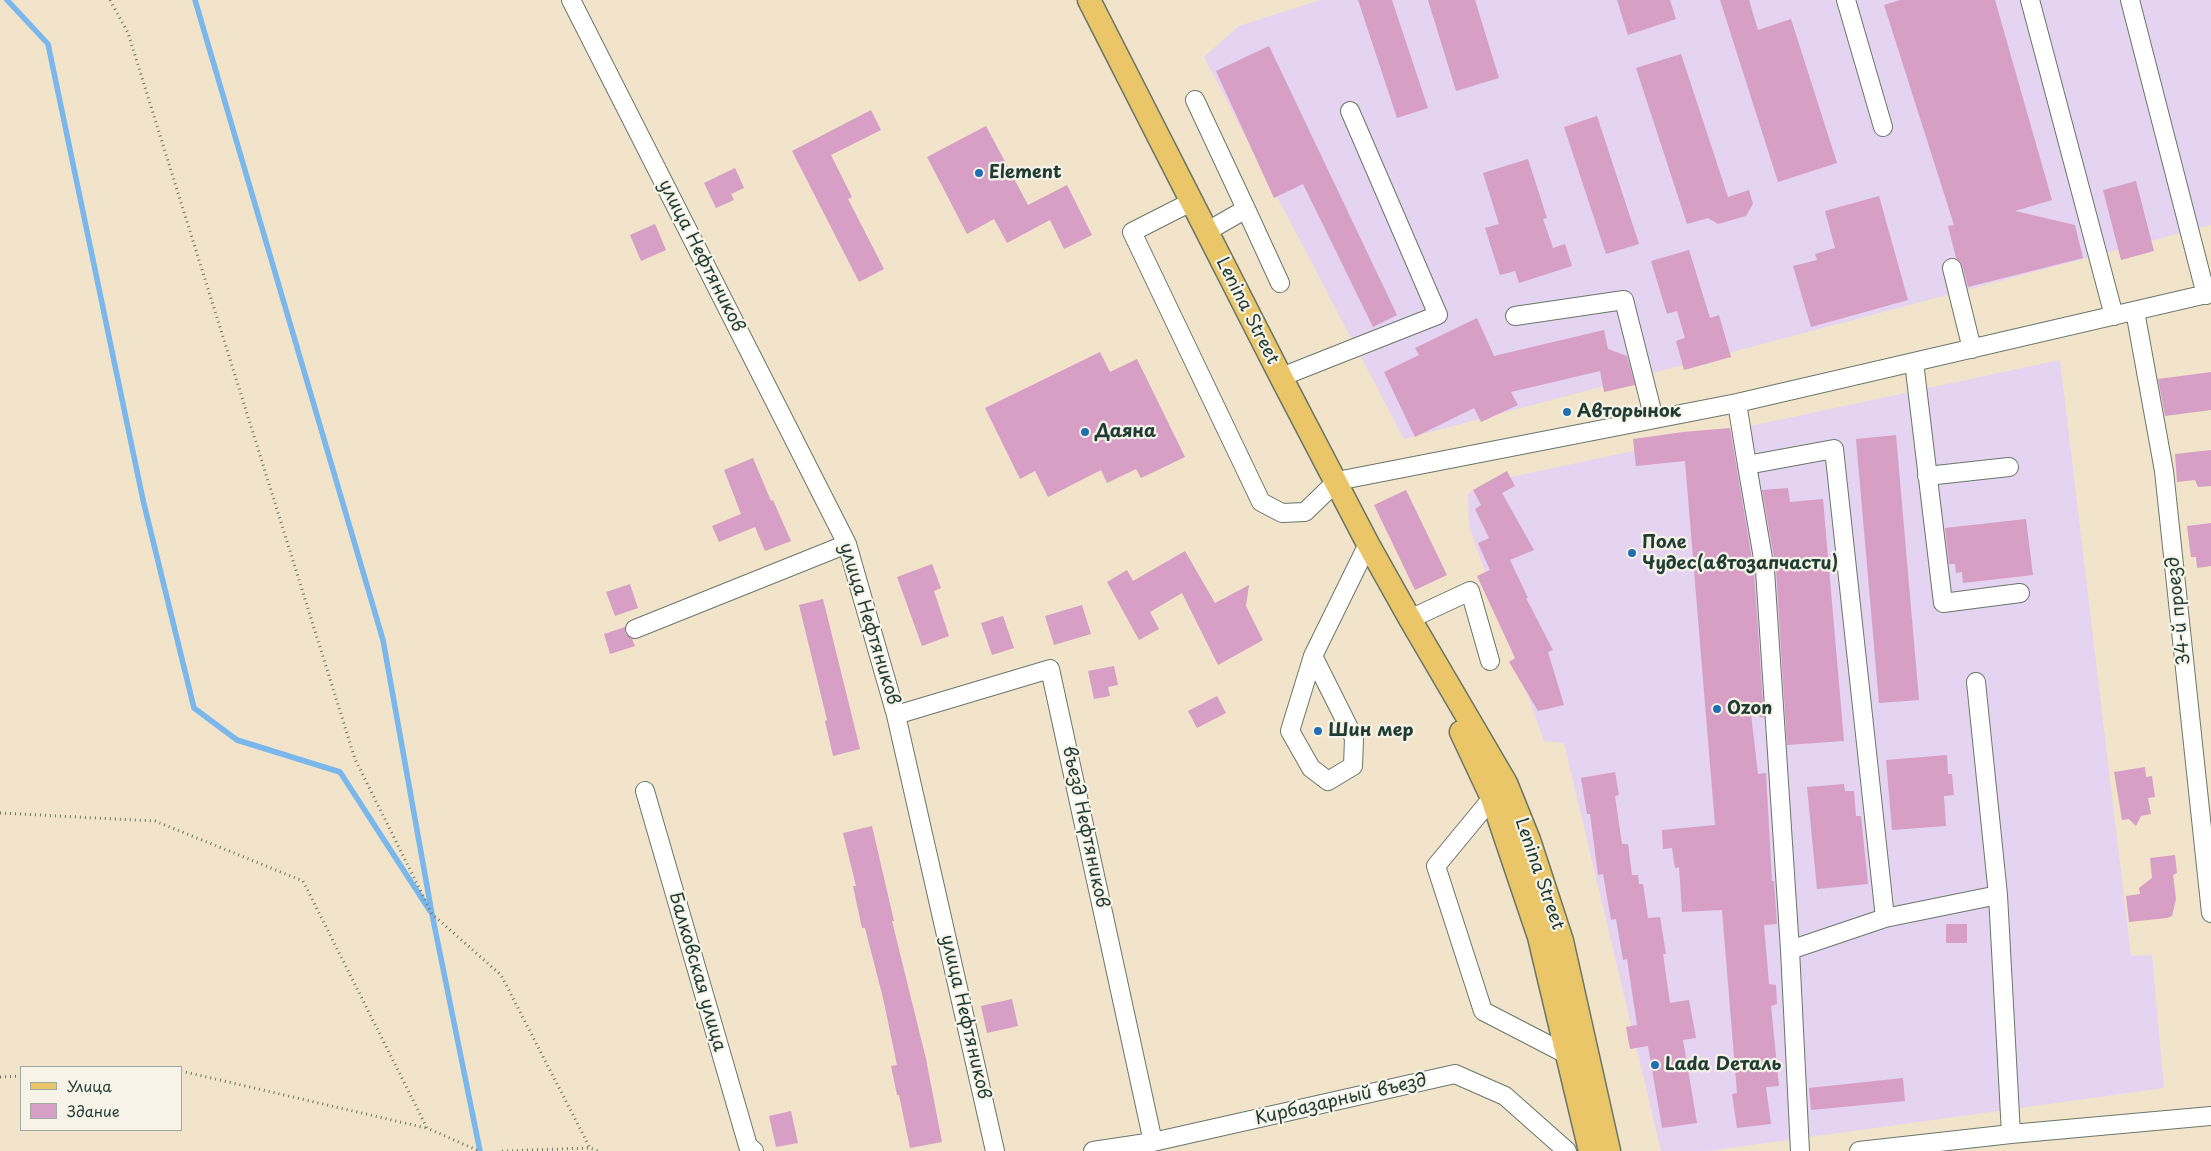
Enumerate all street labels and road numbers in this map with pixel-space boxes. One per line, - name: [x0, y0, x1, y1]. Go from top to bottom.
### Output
- street label: улица Нефтяников: [653, 176, 749, 336]
- street label: Lenina Street: [1211, 254, 1283, 368]
- street label: улица Нефтяников: [834, 540, 904, 708]
- street label: 34-й проезд: [2163, 556, 2195, 666]
- street label: въезд Нефтяников: [1057, 744, 1113, 910]
- street label: Lenina Street: [1510, 815, 1568, 933]
- street label: Балковская улица: [664, 890, 730, 1054]
- street label: улица Нефтяников: [936, 933, 994, 1101]
- street label: Кирбазарный въезд: [1253, 1070, 1429, 1130]

